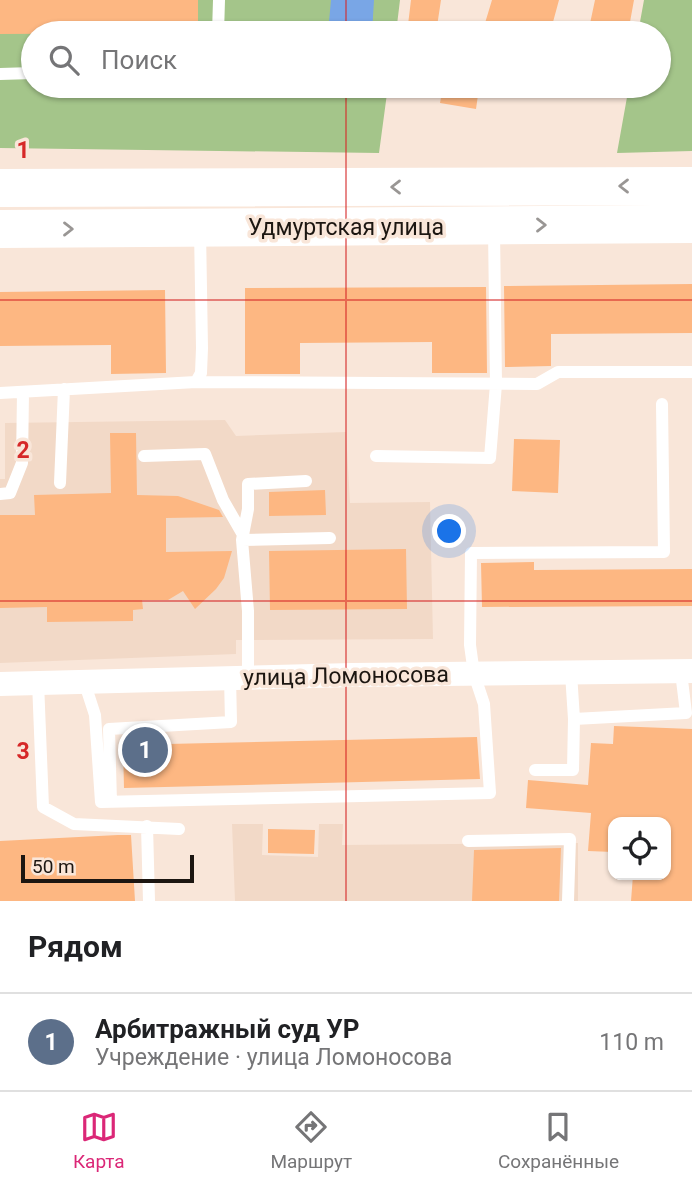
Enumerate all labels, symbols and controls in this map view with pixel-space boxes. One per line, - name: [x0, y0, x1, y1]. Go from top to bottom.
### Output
- search box: [21, 21, 671, 98]
- icon: search: [45, 41, 83, 79]
- text: Поиск: [101, 45, 177, 75]
- text: 1: [16, 137, 30, 164]
- one-way arrow: [618, 178, 629, 194]
- one-way arrow: [391, 179, 401, 195]
- street label: Удмуртская улица: [248, 214, 444, 241]
- one-way arrow: [536, 217, 546, 233]
- one-way arrow: [63, 221, 74, 237]
- text: 2: [16, 437, 30, 464]
- your location: [432, 514, 466, 548]
- street label: улица Ломоносова: [243, 661, 449, 691]
- pin: 1: [122, 724, 168, 776]
- text: 3: [16, 738, 30, 765]
- map controls: [608, 817, 671, 880]
- button: locate: [608, 817, 671, 880]
- scale bar: [21, 852, 194, 884]
- text: 50 m: [32, 855, 75, 878]
- text: Рядом: [28, 929, 123, 964]
- text: Арбитражный суд УР: [95, 1014, 360, 1044]
- text: 1: [44, 1029, 58, 1056]
- text: 110 m: [599, 1029, 664, 1056]
- text: Учреждение · улица Ломоносова: [95, 1044, 452, 1071]
- tab: Карта: [73, 1108, 125, 1173]
- tab: Маршрут: [270, 1108, 352, 1173]
- tab: Сохранённые: [498, 1108, 619, 1173]

